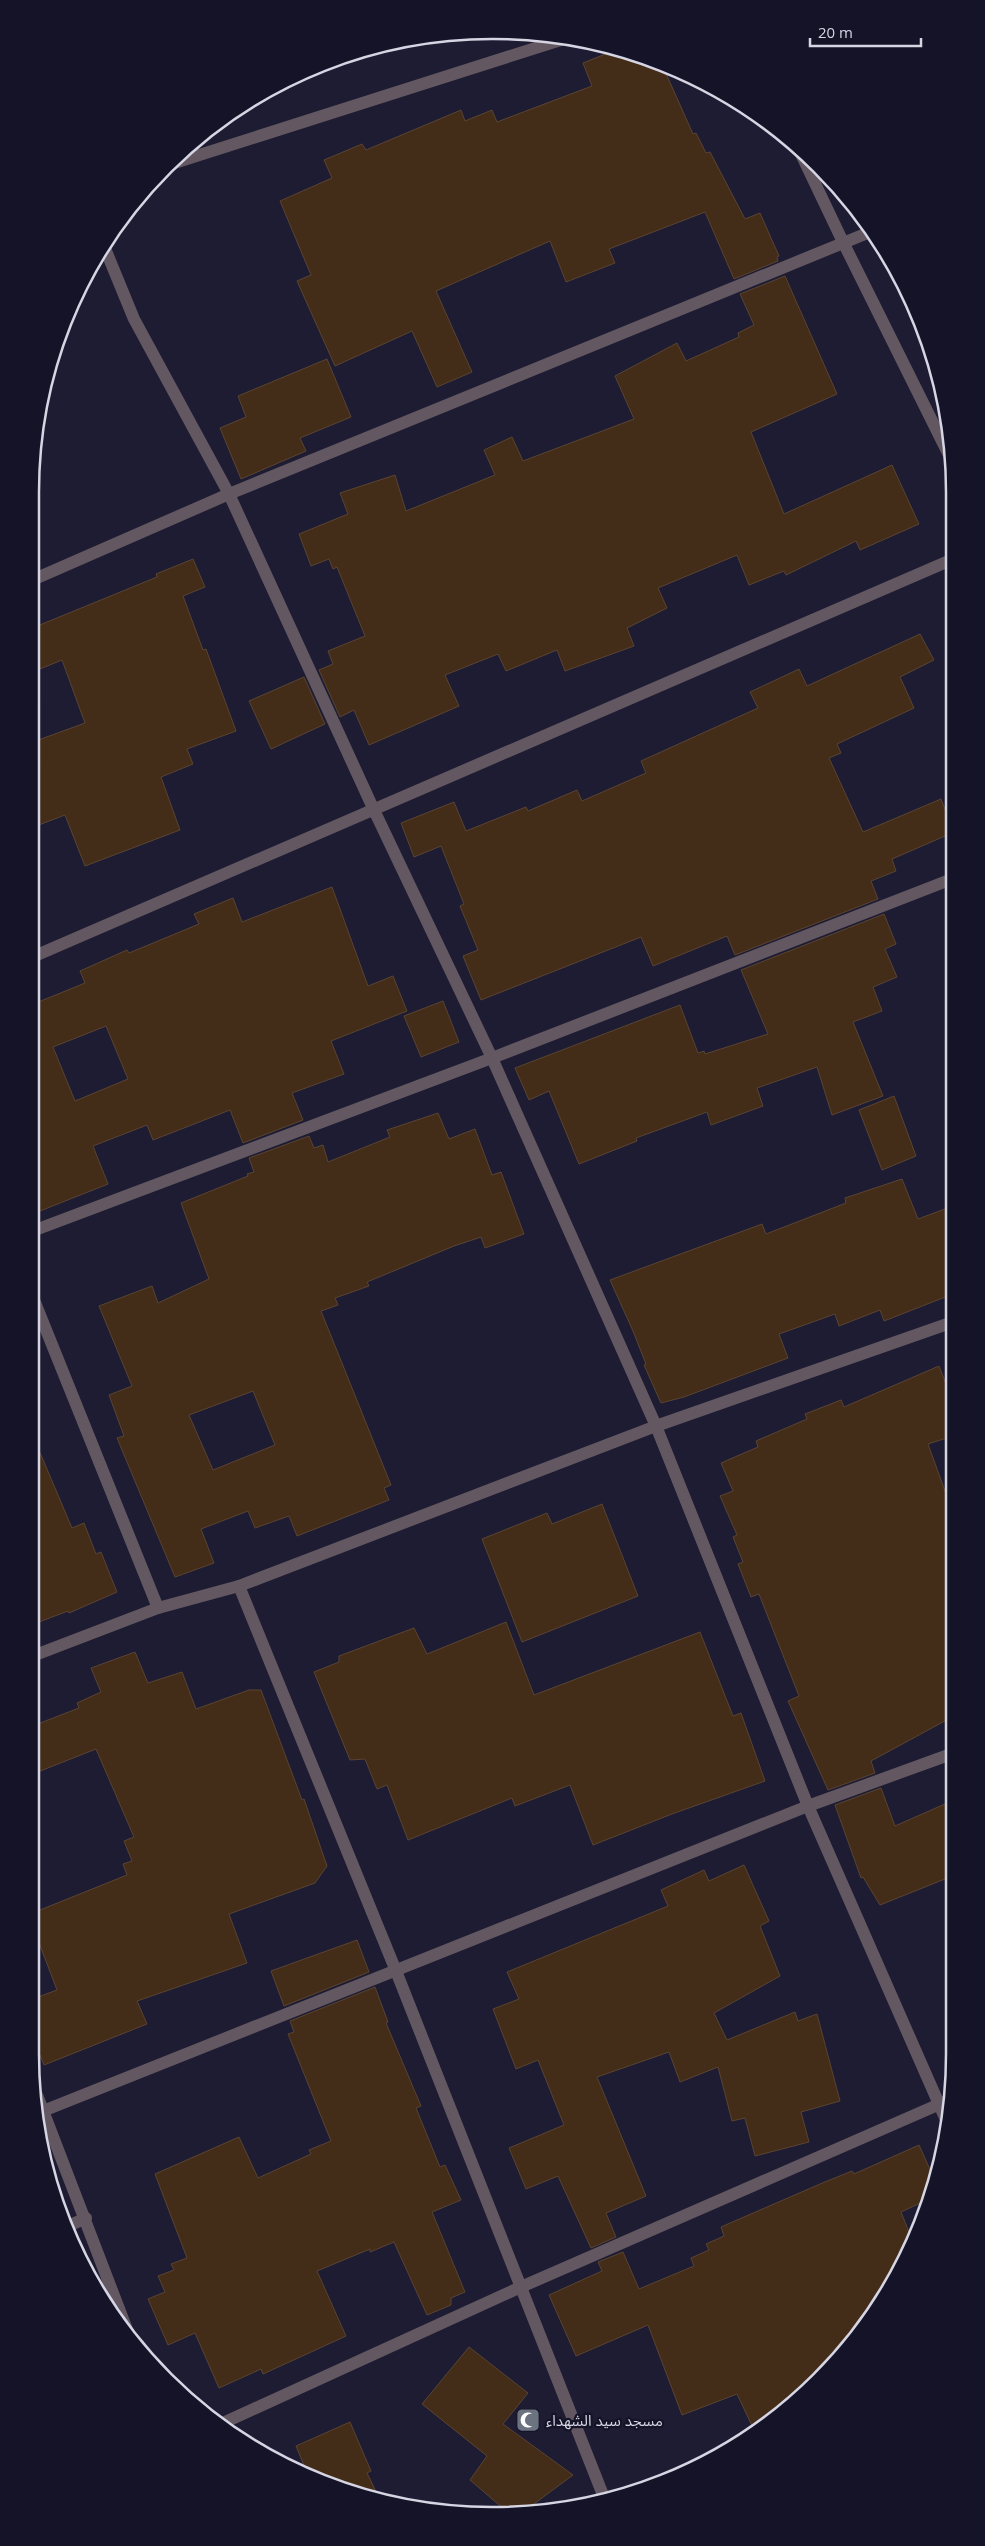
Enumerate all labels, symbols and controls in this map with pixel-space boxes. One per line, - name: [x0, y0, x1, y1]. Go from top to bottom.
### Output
- scale bar: [810, 15, 921, 47]
- text: 20 m: [818, 22, 853, 42]
- mosque icon: مسجد سيد الشهداء: [515, 2407, 541, 2433]
- place label: مسجد سيد الشهداء: [546, 2410, 663, 2430]

